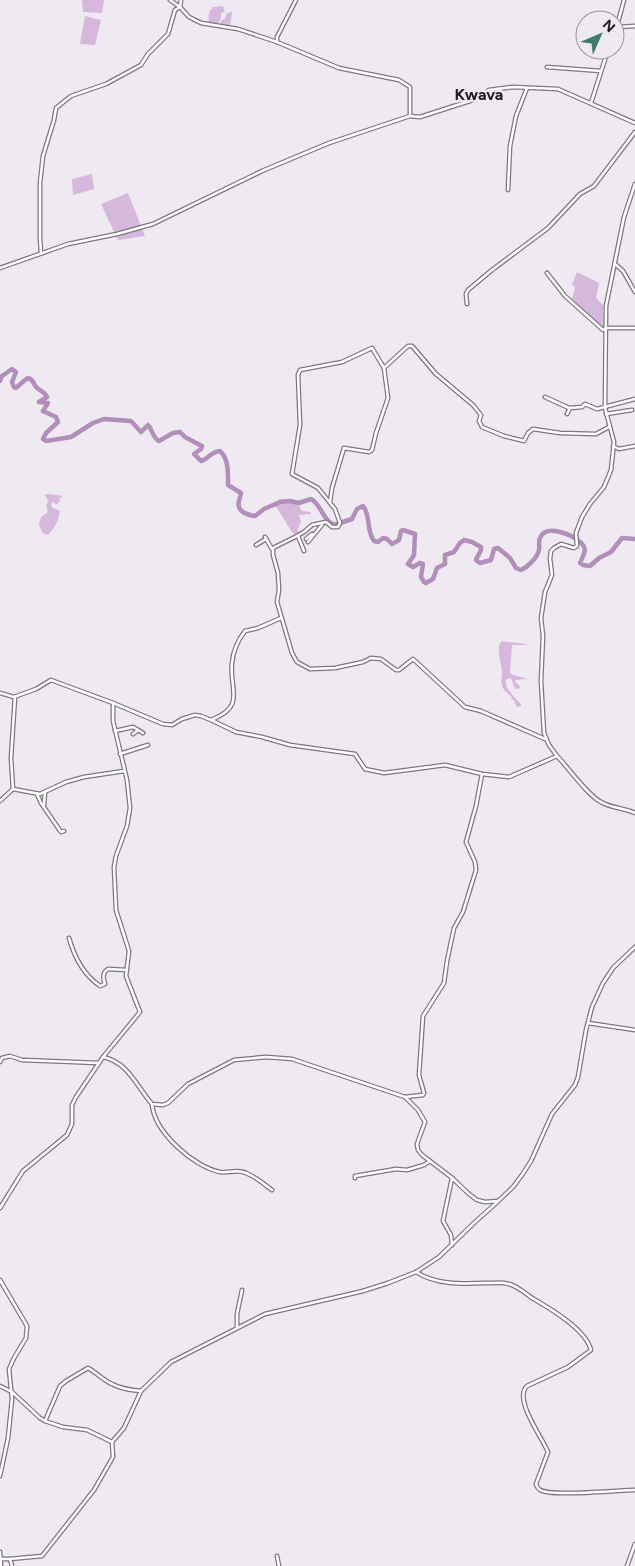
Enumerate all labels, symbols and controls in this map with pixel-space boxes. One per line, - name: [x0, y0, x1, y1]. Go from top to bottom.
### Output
- north arrow: [575, 10, 625, 60]
- text: N: [599, 16, 619, 36]
- district label: Kwava: [455, 85, 503, 104]

